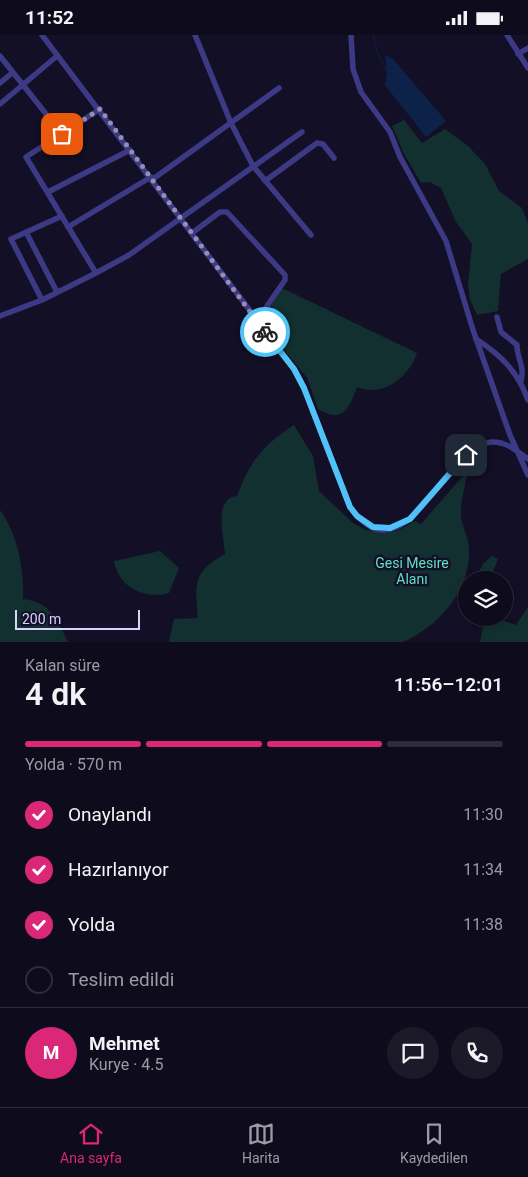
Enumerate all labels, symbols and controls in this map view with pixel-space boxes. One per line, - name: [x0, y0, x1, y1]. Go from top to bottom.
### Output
- text: 11:52: [25, 6, 74, 29]
- pin: [41, 113, 83, 155]
- icon: bag: [48, 120, 76, 148]
- courier: [240, 307, 290, 357]
- icon: bike: [251, 318, 279, 346]
- pin: [445, 434, 487, 476]
- icon: home: [452, 441, 480, 469]
- park label: Gesi Mesire Alanı: [375, 555, 449, 587]
- map controls: [458, 571, 513, 626]
- button: layers: [458, 571, 513, 626]
- scale bar: [15, 607, 140, 630]
- text: 200 m: [22, 611, 61, 627]
- text: Kalan süre: [25, 656, 100, 675]
- text: 11:56–12:01: [394, 673, 503, 696]
- text: 4 dk: [25, 675, 86, 713]
- text: Yolda · 570 m: [25, 755, 122, 774]
- icon: check: [25, 801, 53, 829]
- text: Onaylandı: [68, 803, 152, 826]
- text: 11:30: [463, 805, 503, 824]
- icon: check: [25, 856, 53, 884]
- text: Hazırlanıyor: [68, 858, 169, 881]
- text: 11:34: [463, 860, 503, 879]
- icon: check: [25, 911, 53, 939]
- text: Yolda: [68, 913, 115, 936]
- text: 11:38: [463, 915, 503, 934]
- text: Teslim edildi: [68, 968, 174, 991]
- button: chat: [387, 1027, 439, 1079]
- button: phone: [451, 1027, 503, 1079]
- text: Mehmet: [89, 1032, 160, 1055]
- text: M: [43, 1041, 59, 1064]
- text: Kurye · 4.5: [89, 1055, 164, 1074]
- tab: Ana sayfa: [60, 1120, 122, 1166]
- tab: Harita: [242, 1120, 280, 1166]
- tab: Kaydedilen: [400, 1120, 468, 1166]

